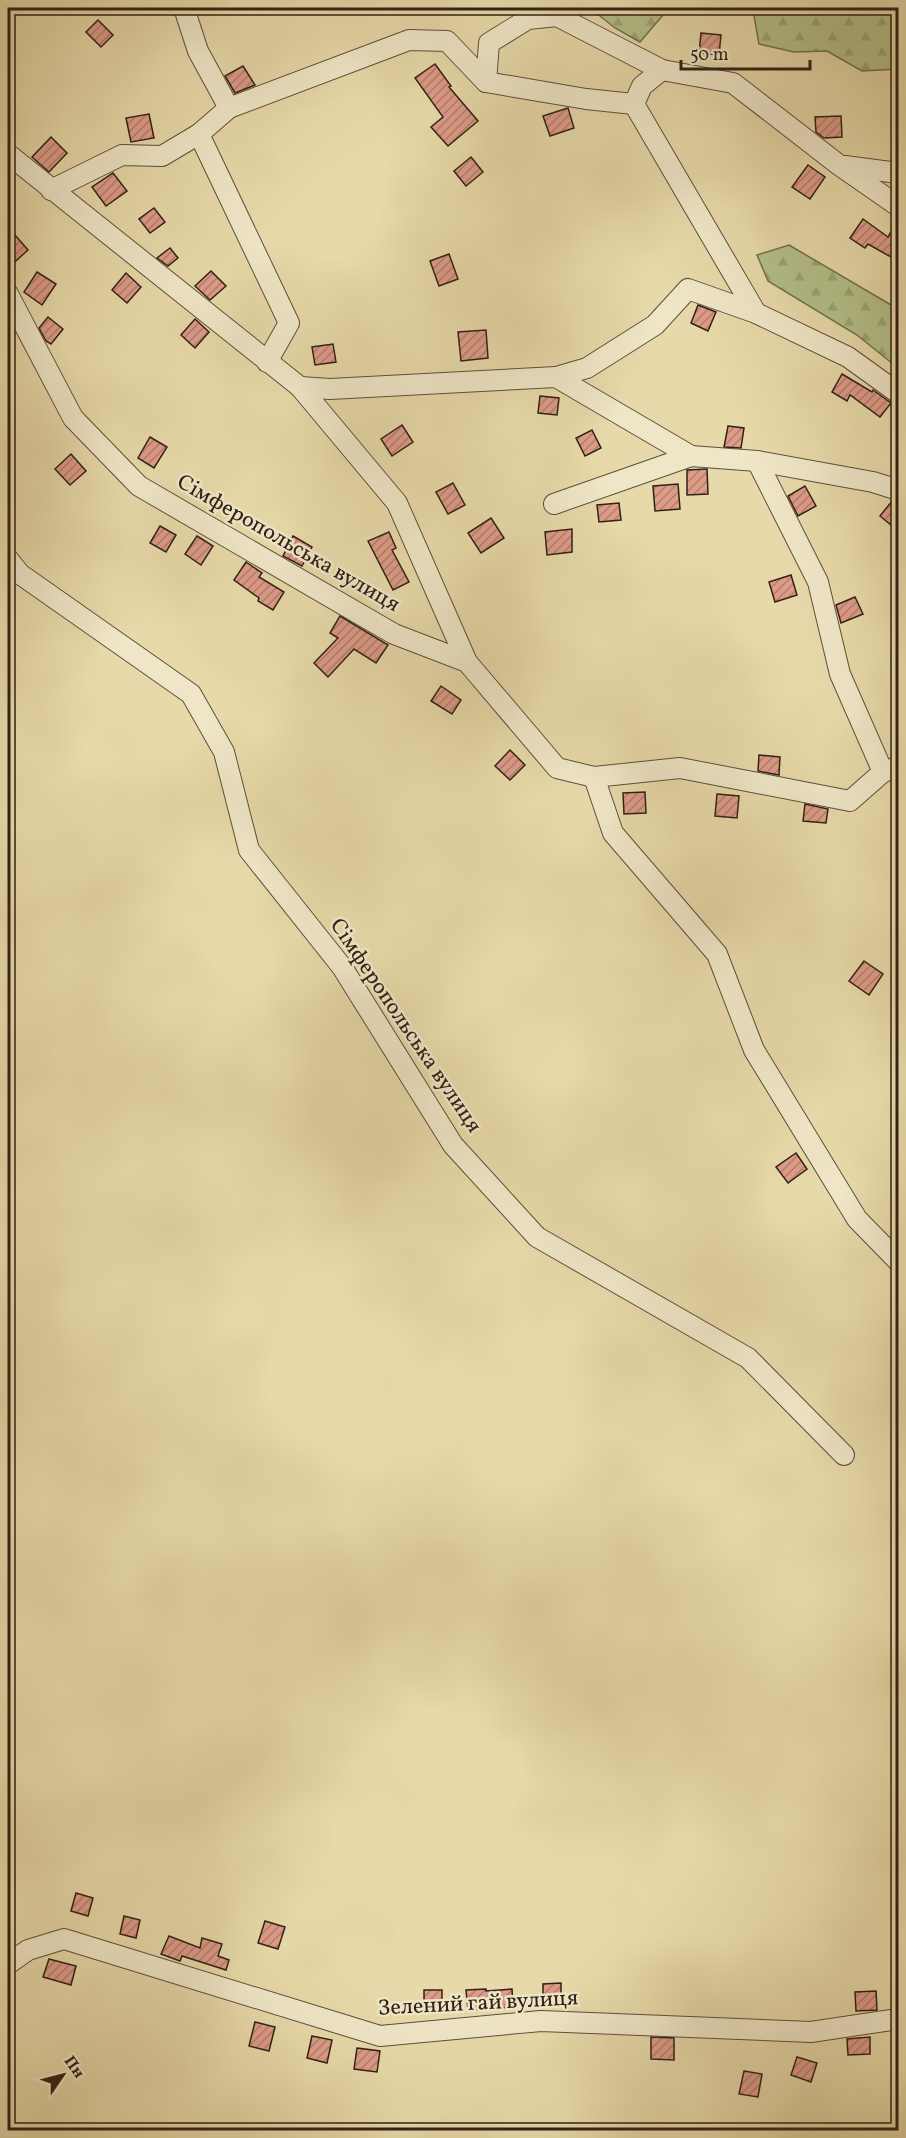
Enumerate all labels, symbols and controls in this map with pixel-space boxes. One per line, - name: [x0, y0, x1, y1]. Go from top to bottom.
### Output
- scale bar: [681, 33, 810, 71]
- text: 50 m: [690, 43, 729, 68]
- street label: Сімферопольська вулиця: [171, 467, 405, 621]
- street label: Сімферопольська вулиця: [321, 912, 489, 1140]
- street label: Зелений гай вулиця: [377, 1983, 579, 2025]
- north arrow: [33, 2045, 93, 2105]
- text: Пн: [58, 2052, 89, 2083]

